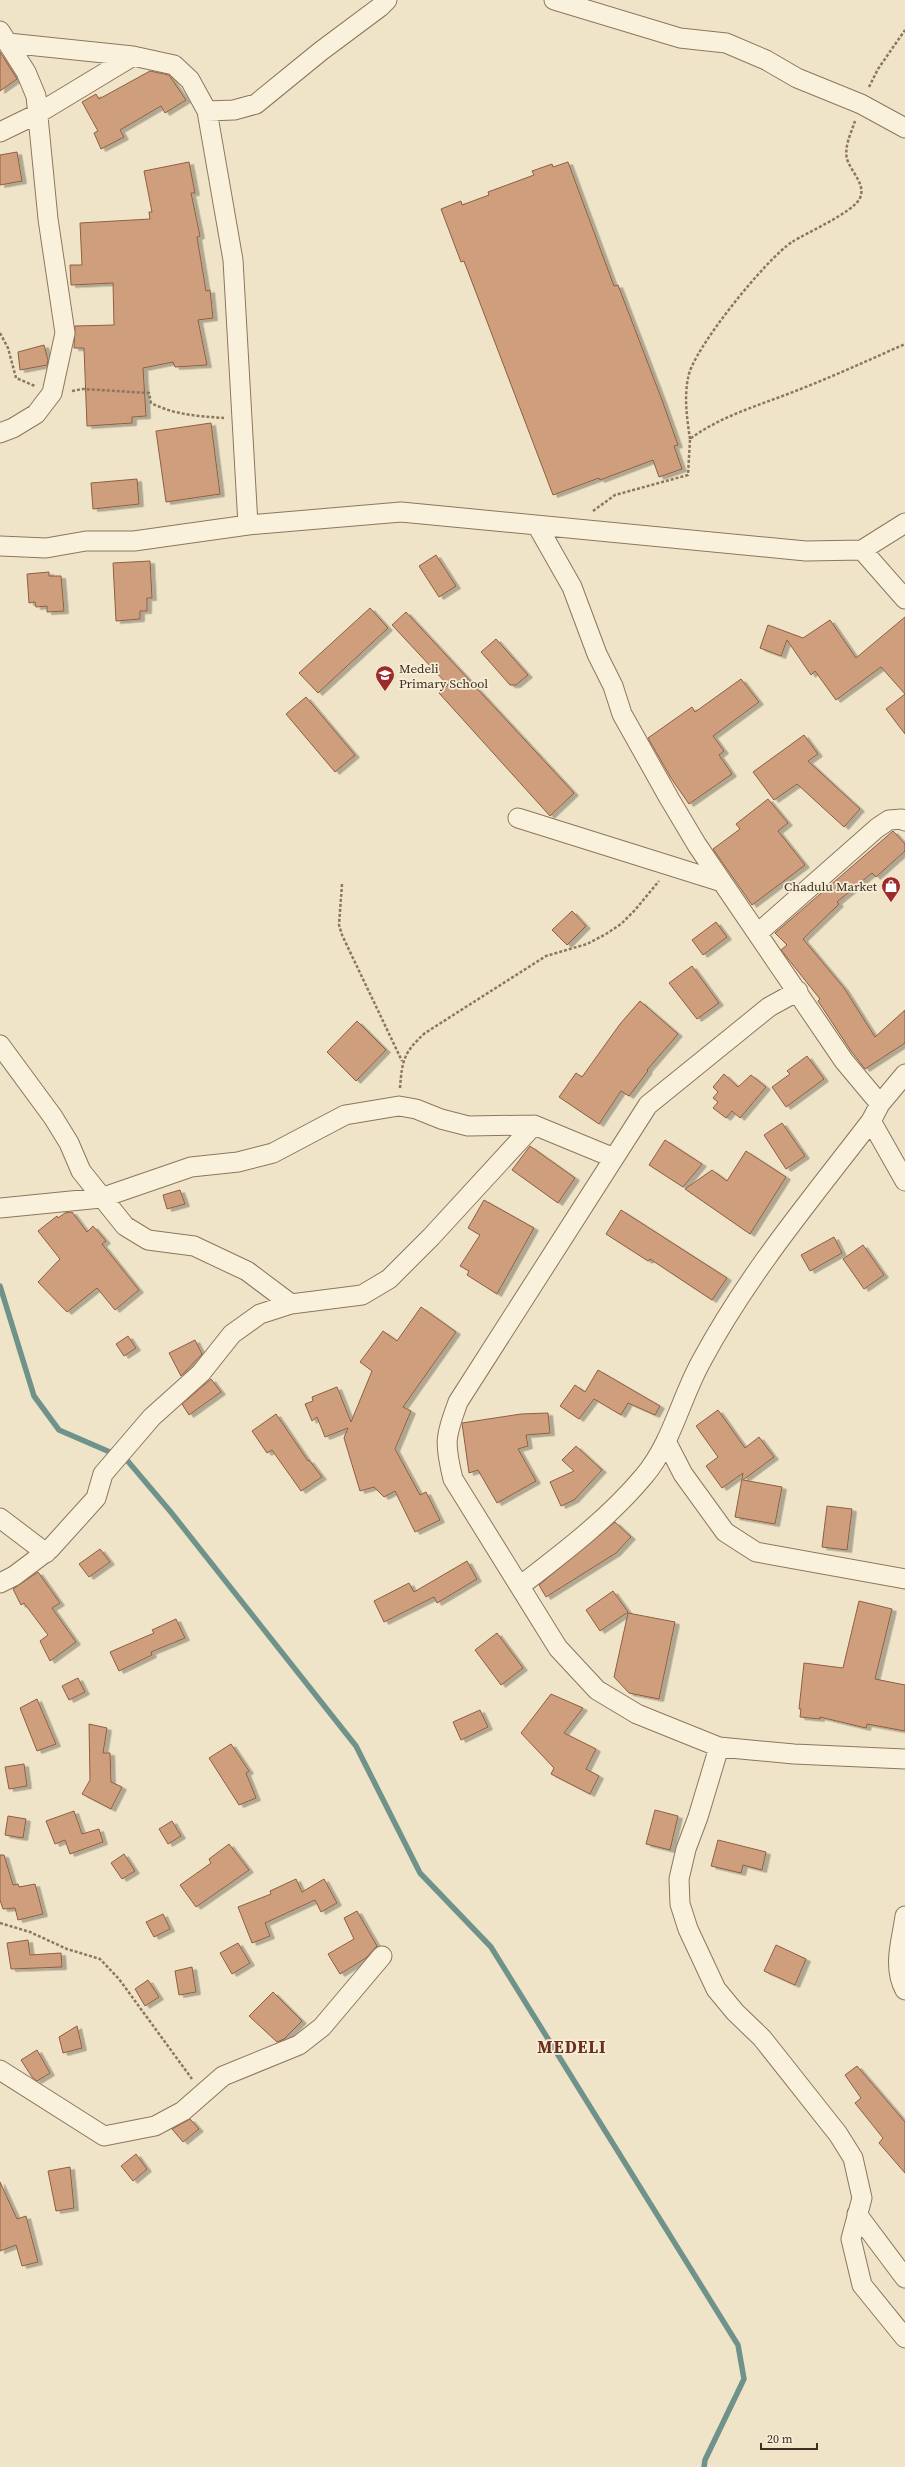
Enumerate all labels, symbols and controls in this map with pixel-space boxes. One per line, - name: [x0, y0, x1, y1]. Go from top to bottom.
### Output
- place label: Medeli Primary School: [399, 660, 488, 692]
- school or university icon: Medeli Primary School: [374, 664, 396, 692]
- shop icon: Chadulu Market: [880, 875, 902, 903]
- place label: Chadulu Market: [784, 878, 878, 895]
- district label: MEDELI: [537, 2035, 607, 2059]
- scale bar: [761, 2425, 817, 2451]
- text: 20 m: [767, 2431, 793, 2447]

